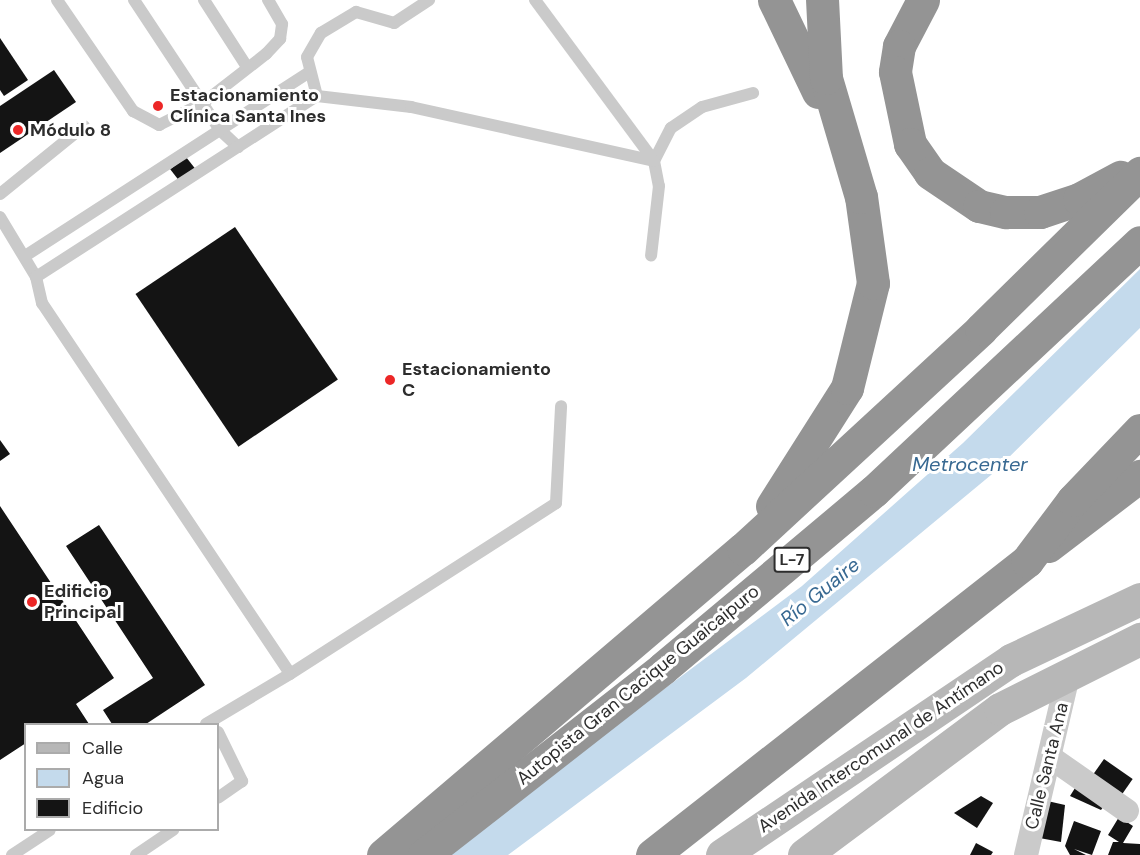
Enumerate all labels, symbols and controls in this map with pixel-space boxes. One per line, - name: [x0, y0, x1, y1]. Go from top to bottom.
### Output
- place label: Estacionamiento Clínica Santa Ines: [170, 85, 326, 128]
- marker: Estacionamiento Clínica Santa Ines: [151, 99, 165, 113]
- place label: Módulo 8: [30, 119, 111, 141]
- marker: Módulo 8: [11, 123, 25, 137]
- place label: Estacionamiento C: [402, 359, 551, 401]
- marker: Estacionamiento C: [383, 373, 397, 387]
- water label: Metrocenter: [912, 452, 1028, 476]
- road number: L-7: [772, 547, 812, 573]
- water label: Río Guaire: [776, 553, 864, 631]
- street label: Autopista Gran Cacique Guaicaipuro: [512, 580, 764, 790]
- place label: Edificio Principal: [44, 581, 121, 624]
- marker: Edificio Principal: [25, 595, 39, 609]
- street label: Avenida Intercomunal de Antímano: [754, 657, 1008, 837]
- street label: Calle Santa Ana: [1021, 700, 1073, 832]
- legend: [24, 723, 219, 831]
- text: Calle: [82, 736, 123, 760]
- text: Agua: [82, 766, 124, 790]
- text: Edificio: [82, 796, 143, 820]

